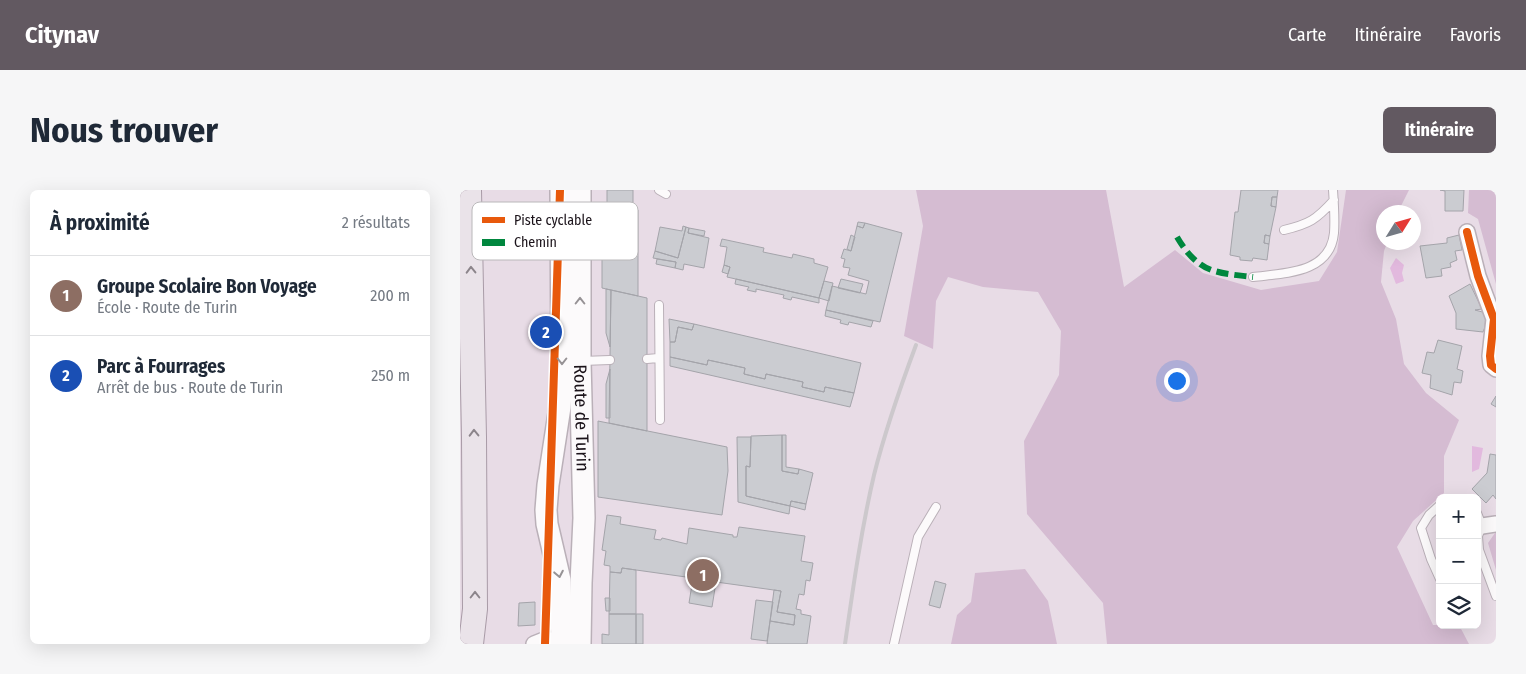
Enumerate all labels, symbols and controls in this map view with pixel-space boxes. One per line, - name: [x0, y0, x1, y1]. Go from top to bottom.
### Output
- text: Citynav: [25, 21, 99, 49]
- text: Carte: [1288, 24, 1326, 46]
- text: Itinéraire: [1354, 24, 1422, 46]
- text: Favoris: [1450, 24, 1501, 46]
- button: Itinéraire: [1383, 107, 1496, 153]
- text: Nous trouver: [30, 109, 218, 151]
- legend: [472, 202, 638, 260]
- north arrow: [1376, 205, 1421, 250]
- text: À proximité: [50, 210, 150, 236]
- text: Piste cyclable: [514, 212, 592, 229]
- text: 2 résultats: [342, 213, 410, 232]
- text: Chemin: [514, 234, 557, 251]
- one-way arrow: [465, 266, 476, 274]
- text: Groupe Scolaire Bon Voyage: [97, 275, 317, 298]
- text: 1: [63, 286, 69, 305]
- text: 200 m: [370, 286, 410, 305]
- one-way arrow: [575, 297, 585, 305]
- text: École · Route de Turin: [97, 298, 237, 317]
- pin: 2: [530, 313, 562, 351]
- text: Parc à Fourrages: [97, 355, 225, 378]
- one-way arrow: [557, 358, 567, 365]
- street label: Route de Turin: [569, 364, 594, 472]
- text: 2: [62, 366, 70, 385]
- text: 250 m: [371, 366, 410, 385]
- your location: [1164, 368, 1190, 394]
- text: Arrêt de bus · Route de Turin: [97, 378, 283, 397]
- one-way arrow: [469, 429, 479, 436]
- map controls: [1436, 494, 1481, 629]
- button: +: [1436, 494, 1481, 539]
- button: −: [1436, 539, 1481, 584]
- pin: 1: [687, 556, 719, 594]
- one-way arrow: [553, 570, 563, 578]
- button: layers: [1436, 584, 1481, 629]
- one-way arrow: [470, 591, 480, 599]

